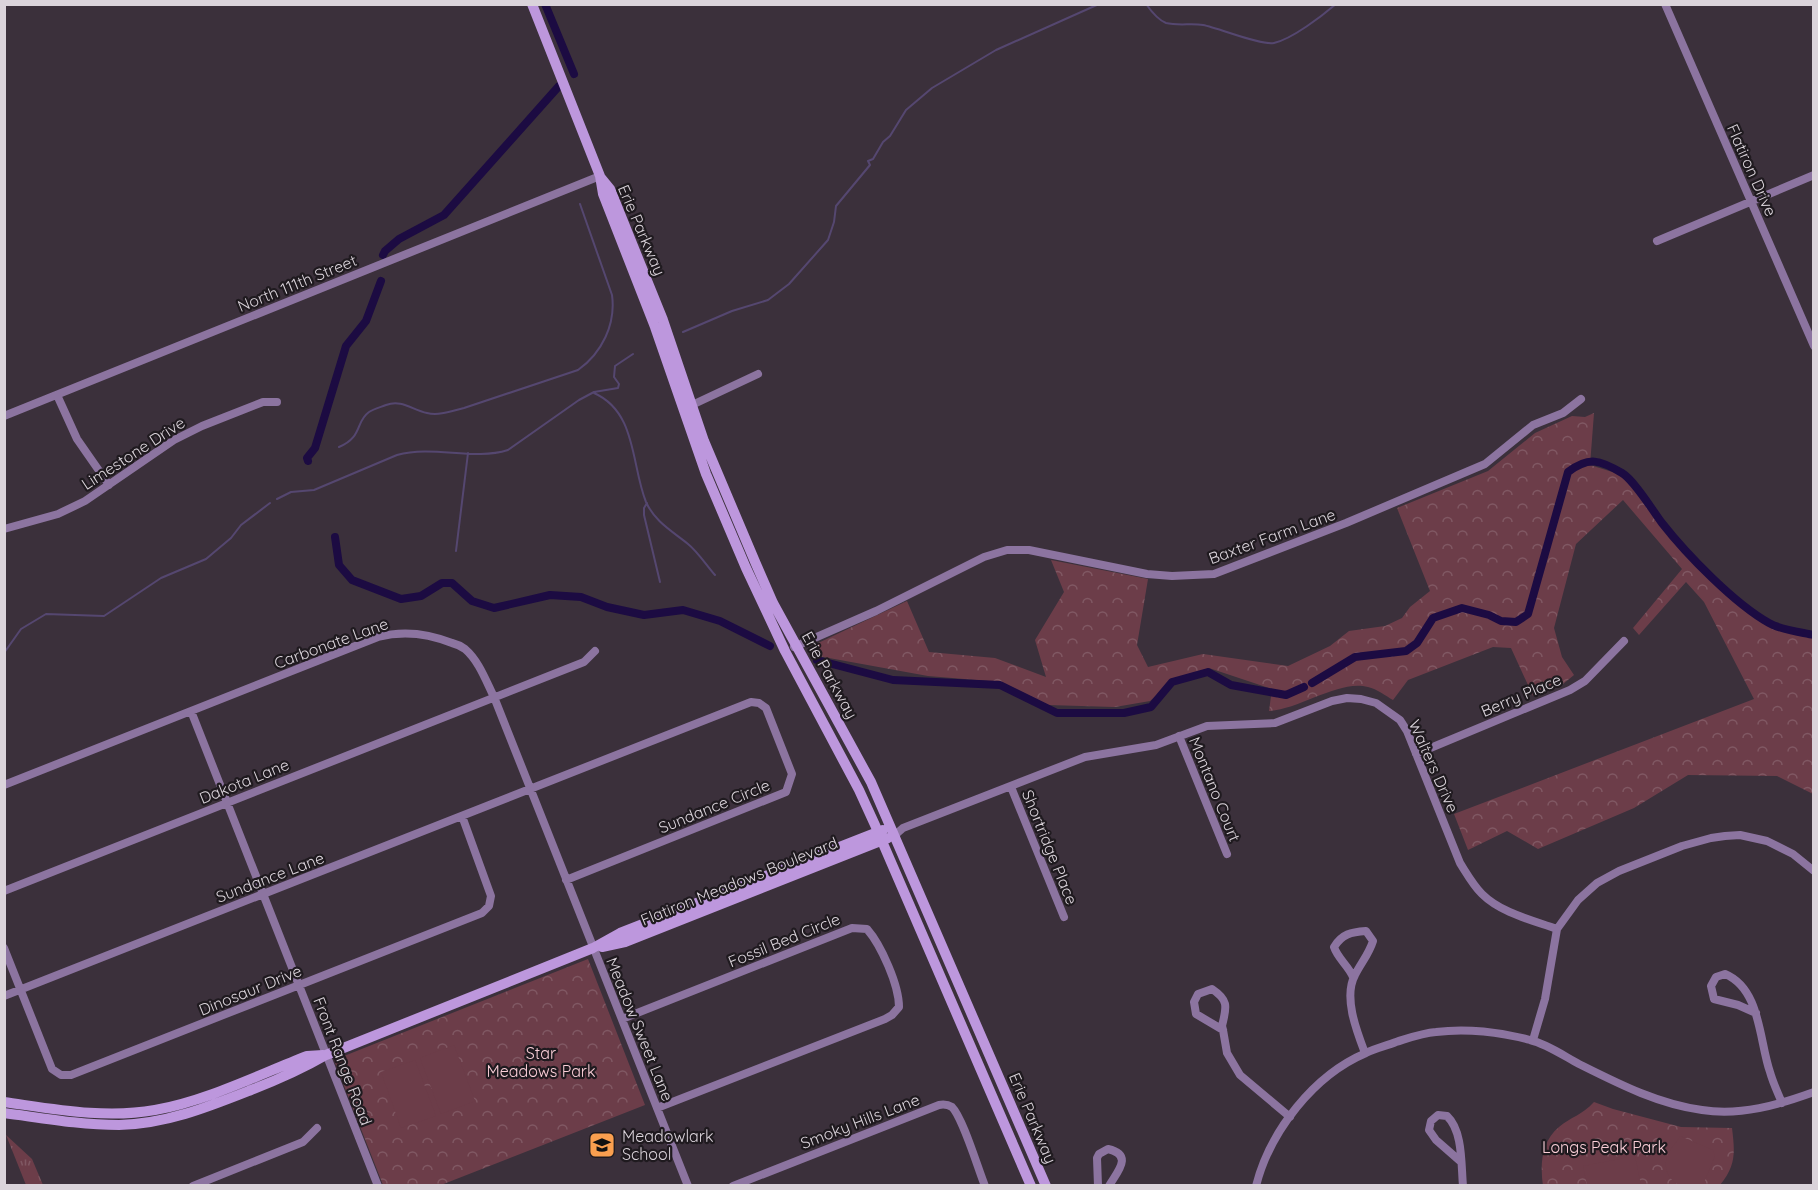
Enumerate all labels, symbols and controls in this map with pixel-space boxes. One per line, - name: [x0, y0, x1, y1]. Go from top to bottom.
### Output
- street label: Flatiron Drive: [1723, 121, 1781, 219]
- street label: Erie Parkway: [614, 182, 670, 278]
- street label: North 111th Street: [235, 250, 359, 316]
- street label: Limestone Drive: [78, 412, 188, 494]
- street label: Baxter Farm Lane: [1206, 504, 1338, 568]
- street label: Carbonate Lane: [271, 613, 391, 673]
- street label: Erie Parkway: [798, 628, 862, 722]
- street label: Berry Place: [1478, 669, 1564, 721]
- street label: Walters Drive: [1405, 716, 1463, 816]
- street label: Montano Court: [1185, 734, 1245, 844]
- street label: Dakota Lane: [196, 754, 292, 808]
- street label: Sundance Circle: [655, 775, 773, 837]
- street label: Shortridge Place: [1018, 787, 1082, 907]
- street label: Flatiron Meadows Boulevard: [637, 832, 841, 930]
- street label: Sundance Lane: [213, 847, 327, 907]
- street label: Fossil Bed Circle: [725, 908, 843, 972]
- street label: Meadow Sweet Lane: [602, 954, 678, 1104]
- street label: Dinosaur Drive: [196, 960, 304, 1020]
- street label: Front Range Road: [309, 994, 377, 1128]
- park label: Star Meadows Park: [486, 1043, 596, 1081]
- street label: Erie Parkway: [1005, 1070, 1061, 1166]
- street label: Smoky Hills Lane: [798, 1089, 922, 1153]
- place label: Meadowlark School: [622, 1126, 714, 1164]
- school or university icon: Meadowlark School: [587, 1130, 617, 1160]
- park label: Longs Peak Park: [1542, 1137, 1666, 1157]

